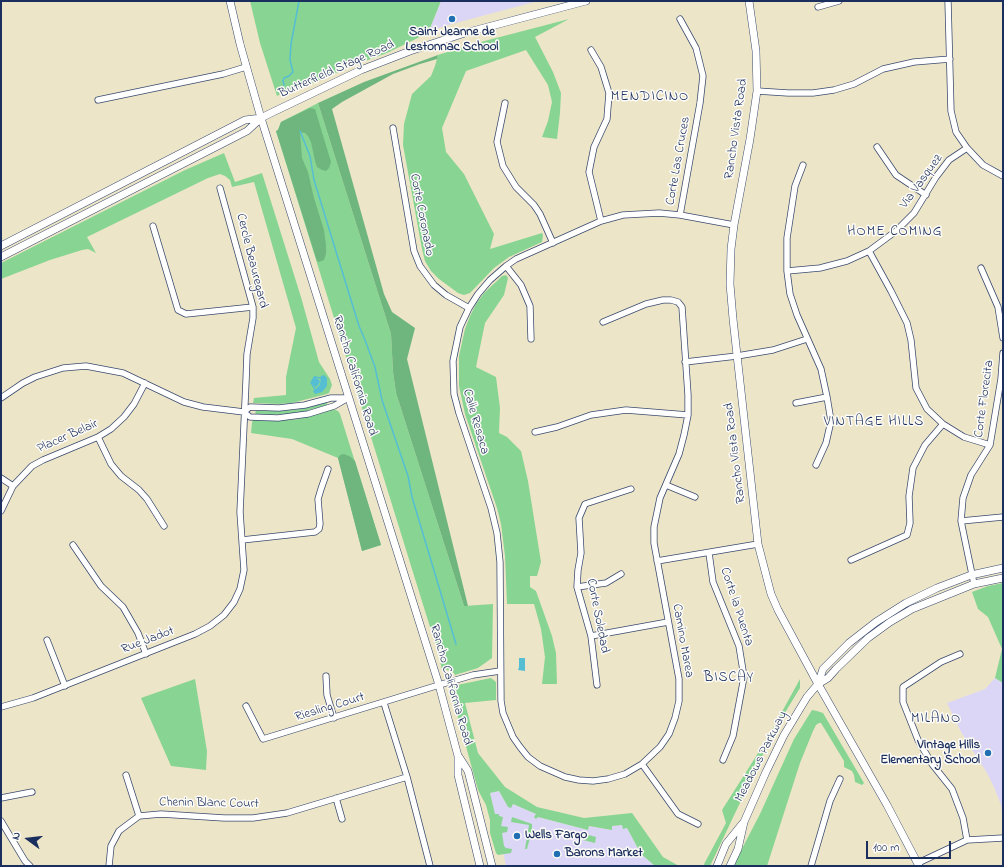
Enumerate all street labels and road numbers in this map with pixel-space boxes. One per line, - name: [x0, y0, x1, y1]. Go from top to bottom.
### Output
- street label: Butterfield Stage Road: [277, 38, 397, 102]
- street label: Rancho Vista Road: [722, 78, 752, 180]
- street label: Corte Las Cruces: [664, 115, 694, 207]
- street label: Via Vasquez: [897, 152, 947, 212]
- street label: Corte Coronado: [405, 173, 437, 257]
- street label: Cercle Beauregard: [232, 212, 270, 310]
- street label: Rancho California Road: [328, 314, 380, 438]
- street label: Corte Florecita: [972, 359, 998, 439]
- street label: Calle Resaca: [458, 388, 492, 456]
- street label: Rancho Vista Road: [722, 402, 750, 504]
- street label: Placer Belair: [35, 417, 101, 457]
- street label: Corte la Puenta: [716, 566, 756, 648]
- street label: Corte Soledad: [582, 577, 612, 655]
- street label: Camino Marea: [668, 603, 696, 679]
- street label: Rancho California Road: [425, 623, 475, 747]
- street label: Rue Jadot: [119, 624, 177, 658]
- street label: Riesling Court: [293, 690, 367, 726]
- street label: Meadows Parkway: [732, 709, 792, 805]
- street label: Chenin Blanc Court: [159, 795, 259, 813]

